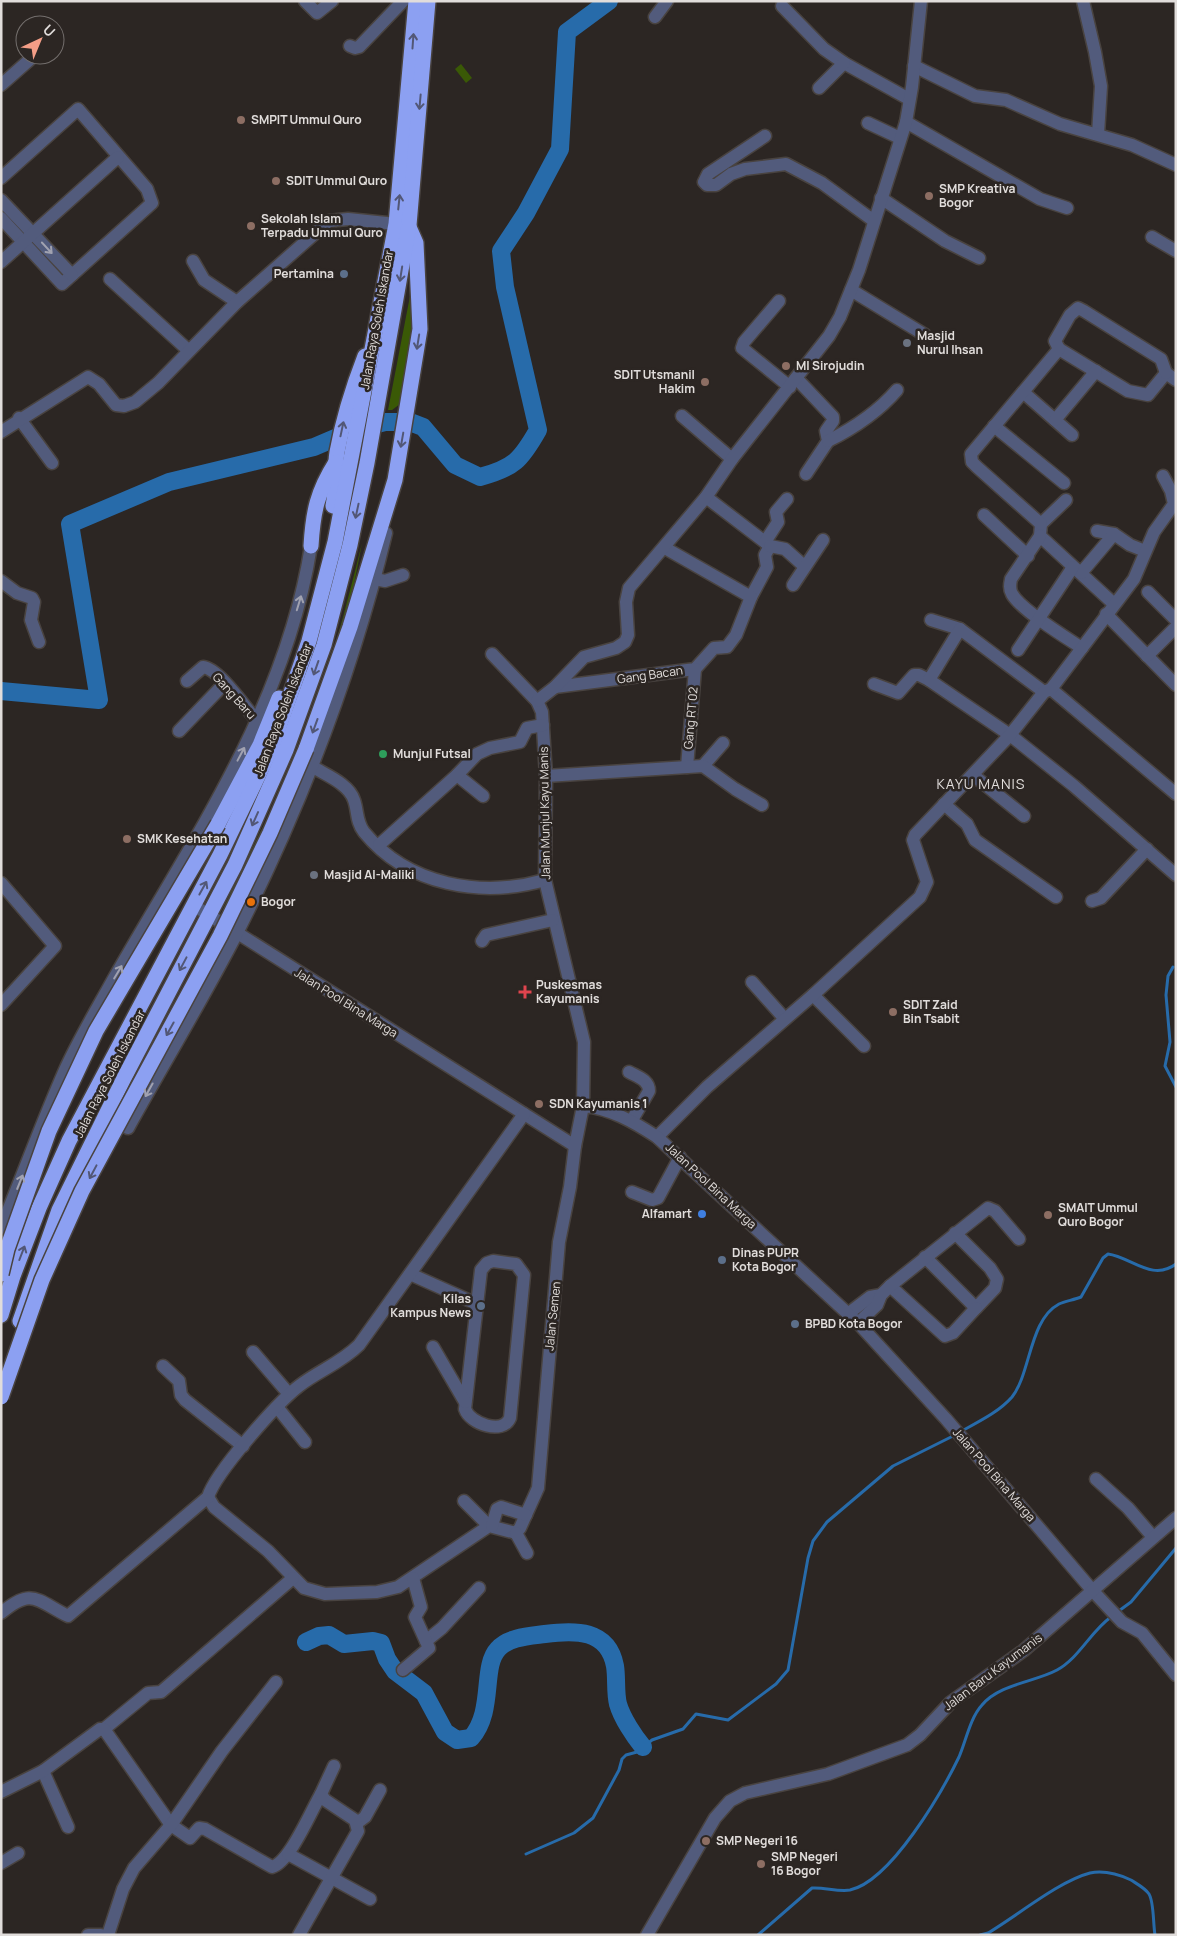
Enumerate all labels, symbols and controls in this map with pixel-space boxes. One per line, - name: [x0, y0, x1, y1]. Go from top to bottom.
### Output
- north arrow: [15, 15, 65, 65]
- text: U: [39, 20, 60, 41]
- one-way arrow: [408, 33, 417, 49]
- one-way arrow: [416, 94, 425, 110]
- place label: SMPIT Ummul Quro: [251, 111, 362, 128]
- marker: SMPIT Ummul Quro: [235, 114, 247, 126]
- place label: SDIT Ummul Quro: [286, 172, 387, 189]
- marker: SDIT Ummul Quro: [270, 175, 282, 187]
- place label: SMP Kreativa Bogor: [939, 180, 1015, 211]
- marker: SMP Kreativa Bogor: [923, 190, 935, 202]
- one-way arrow: [394, 195, 404, 211]
- place label: Sekolah Islam Terpadu Ummul Quro: [261, 210, 383, 241]
- marker: Sekolah Islam Terpadu Ummul Quro: [245, 220, 257, 232]
- one-way arrow: [41, 242, 53, 254]
- street label: Jalan Raya Soleh Iskandar: [356, 248, 397, 391]
- place label: Pertamina: [274, 265, 334, 282]
- one-way arrow: [395, 265, 405, 281]
- marker: Pertamina: [338, 268, 350, 280]
- place label: Masjid Nurul Ihsan: [917, 327, 983, 358]
- one-way arrow: [413, 334, 423, 350]
- marker: Masjid Nurul Ihsan: [901, 337, 913, 349]
- place label: MI Sirojudin: [796, 357, 865, 374]
- marker: MI Sirojudin: [780, 360, 792, 372]
- place label: SDIT Utsmanil Hakim: [614, 366, 695, 397]
- marker: SDIT Utsmanil Hakim: [699, 376, 711, 388]
- one-way arrow: [338, 422, 347, 438]
- one-way arrow: [396, 432, 406, 448]
- one-way arrow: [351, 503, 361, 519]
- one-way arrow: [295, 596, 305, 612]
- street label: Jalan Raya Soleh Iskandar: [249, 640, 316, 779]
- one-way arrow: [311, 660, 320, 676]
- street label: Gang Bacan: [616, 661, 684, 688]
- street label: Gang Baru: [209, 669, 260, 723]
- street label: Gang RT 02: [679, 686, 702, 750]
- one-way arrow: [310, 717, 319, 733]
- place label: Munjul Futsal: [393, 745, 471, 762]
- street label: Jalan Munjul Kayu Manis: [535, 746, 554, 880]
- one-way arrow: [236, 747, 246, 762]
- marker: Munjul Futsal: [377, 748, 389, 760]
- district label: KAYU MANIS: [937, 774, 1025, 793]
- one-way arrow: [250, 811, 260, 826]
- place label: SMK Kesehatan: [137, 830, 227, 847]
- marker: SMK Kesehatan: [121, 833, 133, 845]
- place label: Masjid Al-Maliki: [324, 866, 414, 883]
- marker: Masjid Al-Maliki: [308, 869, 320, 881]
- one-way arrow: [198, 880, 208, 895]
- place label: Bogor: [261, 893, 296, 910]
- marker: Bogor: [245, 896, 257, 908]
- one-way arrow: [178, 957, 188, 972]
- street label: Jalan Pool Bina Marga: [291, 964, 401, 1041]
- one-way arrow: [113, 965, 123, 980]
- place label: Puskesmas Kayumanis: [536, 976, 602, 1007]
- marker: Puskesmas Kayumanis: [518, 985, 532, 999]
- place label: SDIT Zaid Bin Tsabit: [903, 996, 960, 1027]
- marker: SDIT Zaid Bin Tsabit: [887, 1006, 899, 1018]
- street label: Jalan Raya Soleh Iskandar: [70, 1007, 149, 1140]
- one-way arrow: [164, 1021, 174, 1035]
- one-way arrow: [144, 1083, 154, 1098]
- place label: SDN Kayumanis 1: [549, 1095, 648, 1112]
- marker: SDN Kayumanis 1: [533, 1098, 545, 1110]
- street label: Jalan Pool Bina Marga: [662, 1139, 761, 1232]
- one-way arrow: [87, 1164, 97, 1179]
- one-way arrow: [15, 1175, 25, 1190]
- place label: SMAIT Ummul Quro Bogor: [1058, 1199, 1138, 1230]
- place label: Alfamart: [642, 1205, 692, 1222]
- marker: Alfamart: [696, 1208, 708, 1220]
- marker: SMAIT Ummul Quro Bogor: [1042, 1209, 1054, 1221]
- place label: Dinas PUPR Kota Bogor: [732, 1244, 799, 1275]
- one-way arrow: [18, 1245, 27, 1261]
- marker: Dinas PUPR Kota Bogor: [716, 1254, 728, 1266]
- street label: Jalan Semen: [540, 1280, 565, 1351]
- place label: Kilas Kampus News: [390, 1290, 472, 1321]
- marker: Kilas Kampus News: [475, 1300, 487, 1312]
- place label: BPBD Kota Bogor: [805, 1315, 903, 1332]
- marker: BPBD Kota Bogor: [789, 1318, 801, 1330]
- street label: Jalan Pool Bina Marga: [949, 1424, 1040, 1525]
- street label: Jalan Baru Kayumanis: [940, 1629, 1045, 1714]
- place label: SMP Negeri 16: [716, 1832, 798, 1849]
- marker: SMP Negeri 16: [700, 1835, 712, 1847]
- place label: SMP Negeri 16 Bogor: [771, 1848, 838, 1879]
- marker: SMP Negeri 16 Bogor: [755, 1858, 767, 1870]

